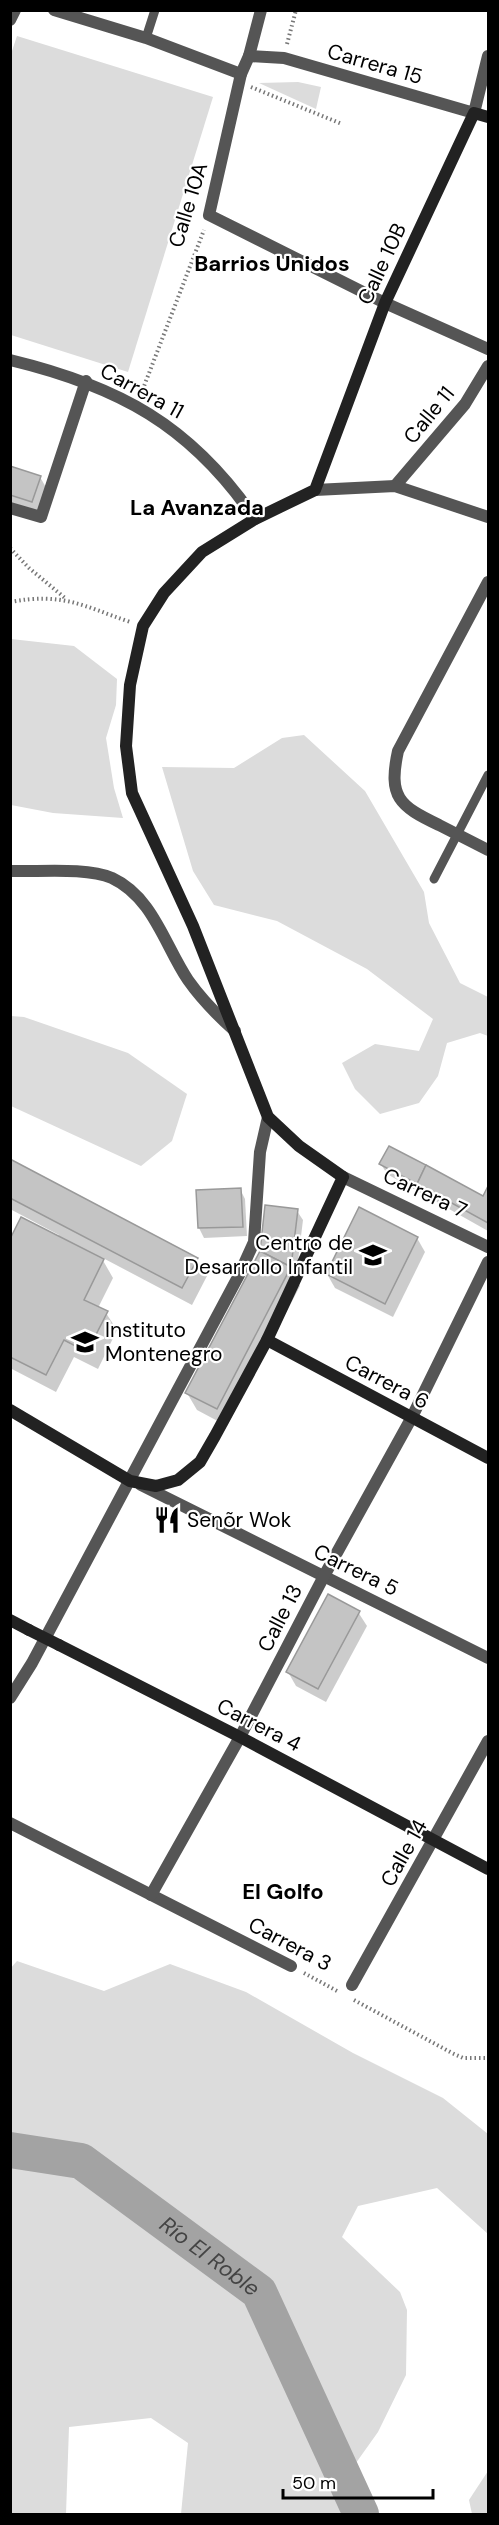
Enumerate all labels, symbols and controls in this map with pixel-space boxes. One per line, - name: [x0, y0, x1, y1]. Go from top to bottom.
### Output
- street label: Carrera 15: [324, 37, 426, 91]
- street label: Calle 10A: [162, 159, 214, 251]
- street label: Calle 10B: [351, 219, 413, 309]
- district label: Barrios Unidos: [194, 249, 350, 278]
- street label: Carrera 11: [95, 357, 189, 425]
- street label: Calle 11: [397, 380, 461, 450]
- district label: La Avanzada: [130, 493, 264, 522]
- street label: Carrera 7: [379, 1161, 471, 1225]
- place label: Centro de Desarrollo Infantil: [185, 1229, 353, 1281]
- school or university icon: Centro de Desarrollo Infantil: [358, 1240, 388, 1270]
- place label: Instituto Montenegro: [105, 1316, 223, 1368]
- school or university icon: Instituto Montenegro: [70, 1327, 100, 1357]
- street label: Carrera 6: [340, 1348, 434, 1416]
- restaurant icon: Senõr Wok: [152, 1505, 182, 1535]
- place label: Senõr Wok: [187, 1506, 292, 1534]
- street label: Carrera 5: [309, 1537, 403, 1603]
- street label: Calle 13: [251, 1579, 309, 1657]
- street label: Carrera 4: [212, 1692, 306, 1758]
- street label: Calle 14: [374, 1814, 434, 1892]
- district label: El Golfo: [242, 1877, 324, 1906]
- street label: Carrera 3: [243, 1910, 337, 1978]
- water label: Río El Roble: [154, 2209, 266, 2302]
- scale bar: [283, 2462, 433, 2500]
- text: 50 m: [292, 2471, 336, 2495]

